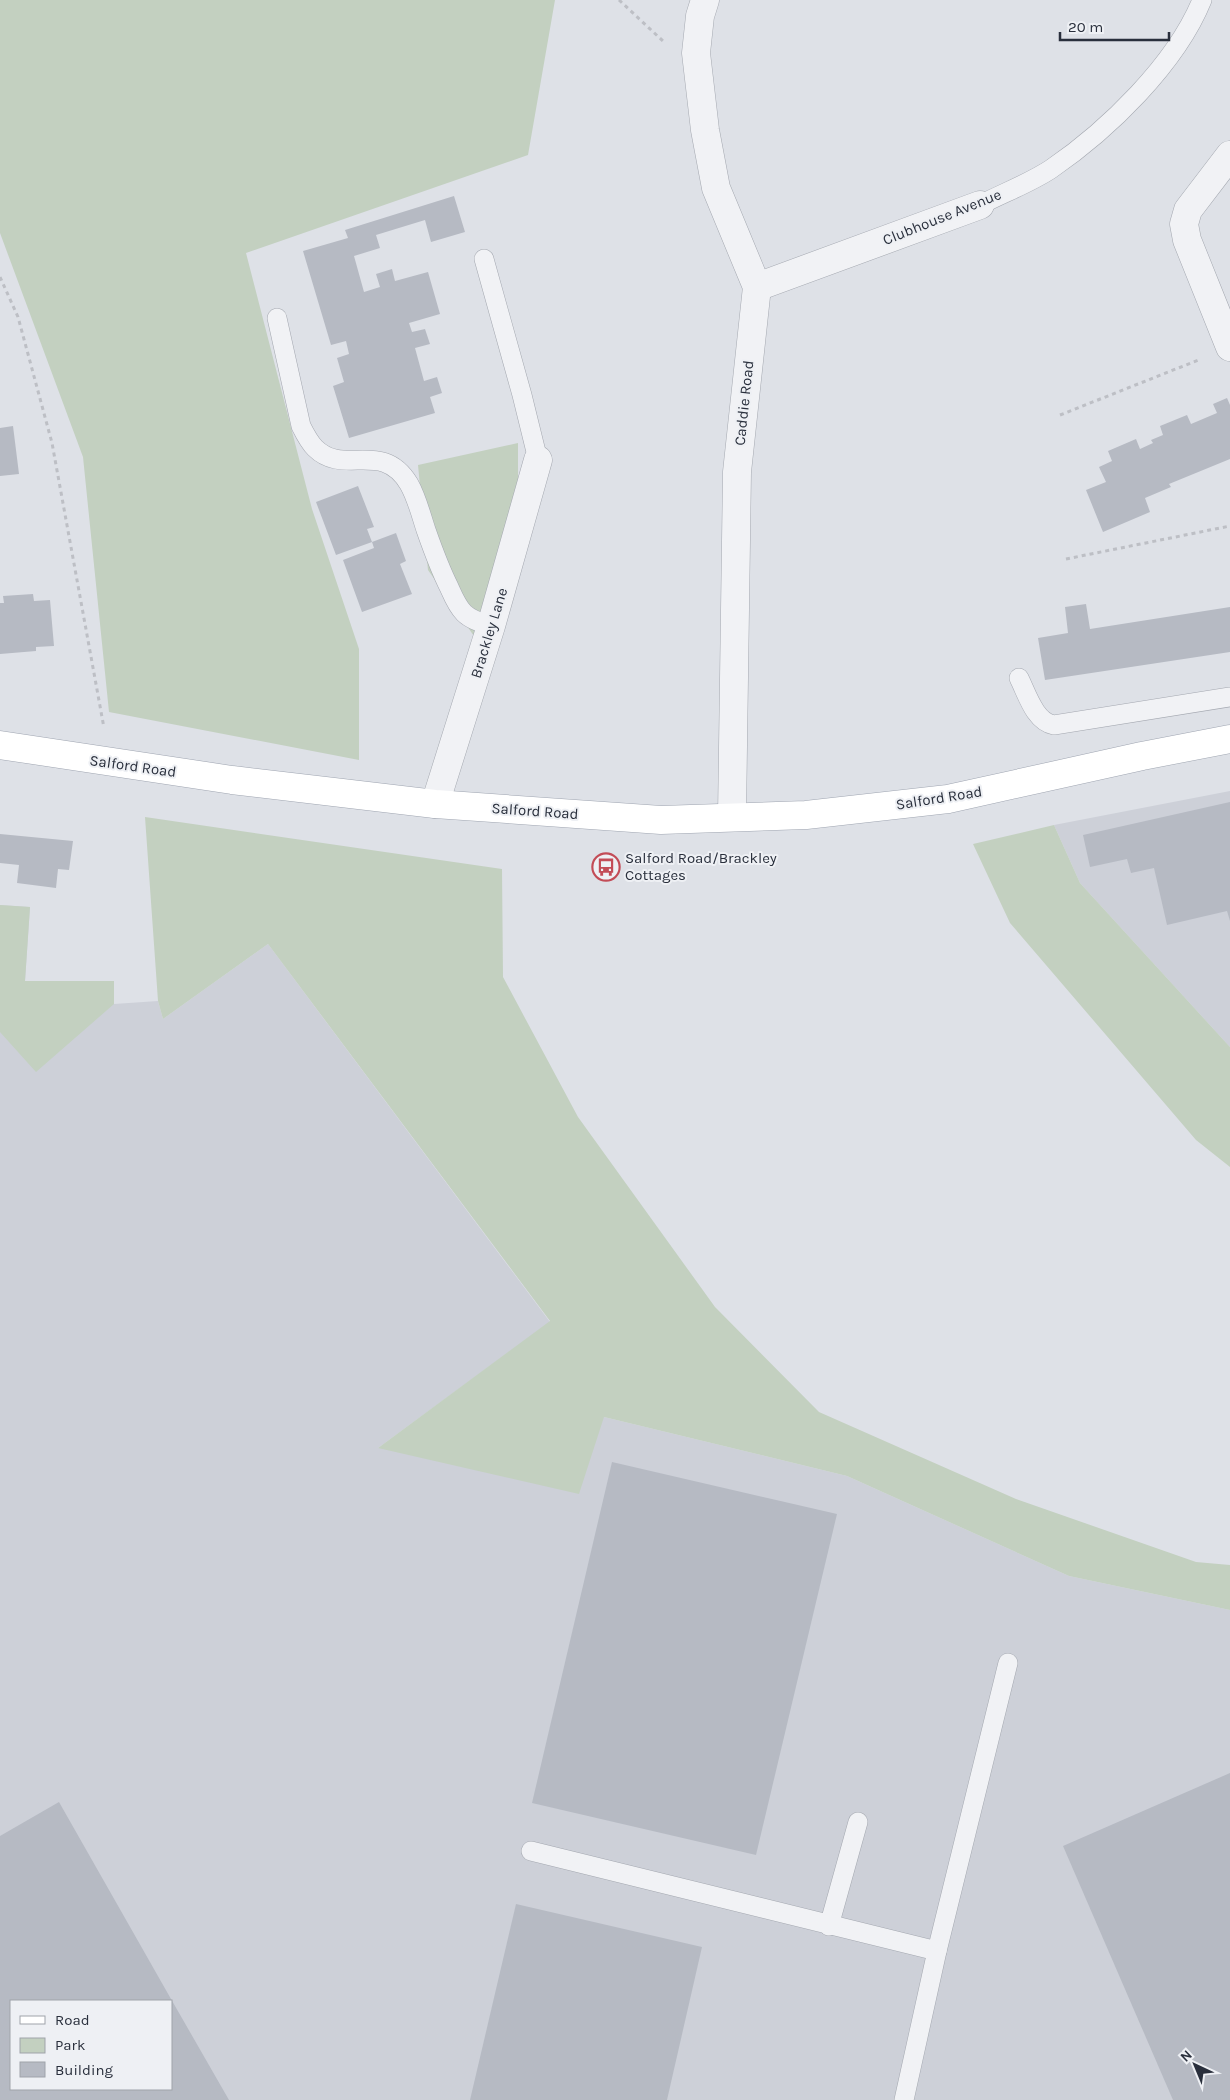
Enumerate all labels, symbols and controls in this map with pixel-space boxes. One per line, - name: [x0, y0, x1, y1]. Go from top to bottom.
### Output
- scale bar: [1060, 10, 1169, 42]
- text: 20 m: [1068, 18, 1103, 36]
- street label: Clubhouse Avenue: [880, 185, 1004, 249]
- street label: Caddie Road: [731, 360, 757, 446]
- street label: Brackley Lane: [467, 586, 511, 680]
- street label: Salford Road: [89, 751, 177, 781]
- street label: Salford Road: [894, 782, 984, 814]
- street label: Salford Road: [491, 799, 579, 823]
- place label: Salford Road/Brackley Cottages: [625, 849, 777, 884]
- bus stop icon: Salford Road/Brackley Cottages: [591, 852, 621, 882]
- legend: [10, 2000, 172, 2090]
- text: Road: [55, 2011, 90, 2029]
- text: Park: [55, 2036, 85, 2054]
- north arrow: [1170, 2040, 1220, 2090]
- text: N: [1177, 2046, 1196, 2066]
- text: Building: [55, 2061, 113, 2079]

